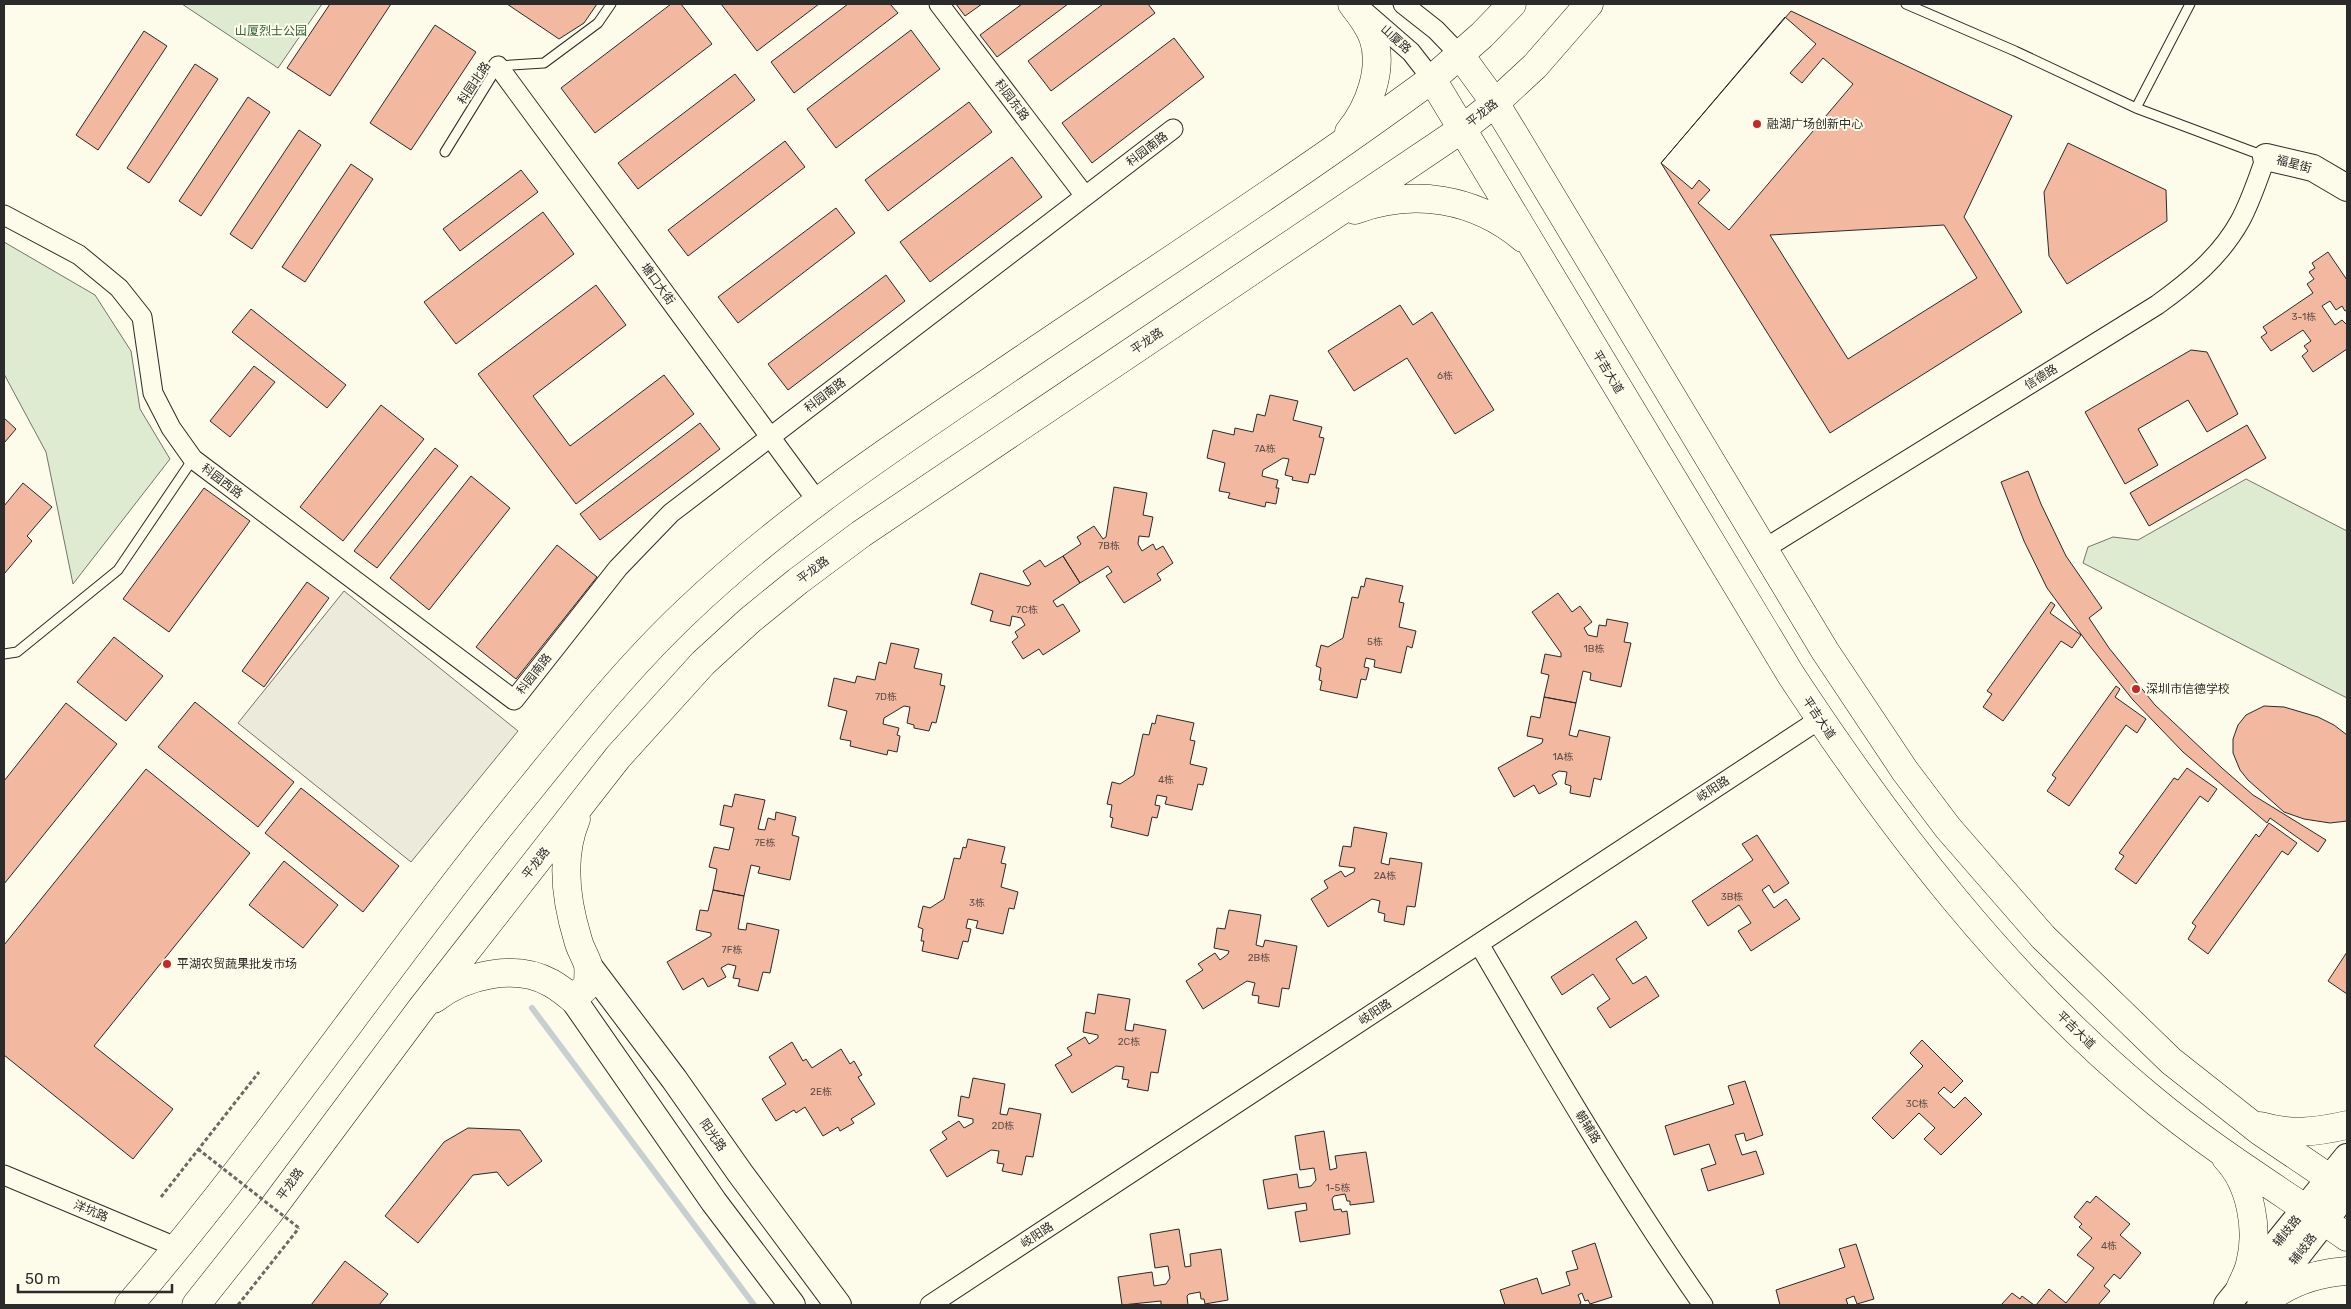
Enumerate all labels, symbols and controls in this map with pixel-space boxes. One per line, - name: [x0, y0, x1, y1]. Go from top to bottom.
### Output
- street label: 山厦路: [1378, 22, 1414, 56]
- park label: 山厦烈士公园: [235, 24, 307, 38]
- street label: 科园北路: [455, 59, 493, 107]
- street label: 科园东路: [992, 77, 1032, 123]
- street label: 平龙路: [1464, 96, 1500, 130]
- place label: 融湖广场创新中心: [1767, 117, 1863, 131]
- marker: 融湖广场创新中心: [1751, 118, 1763, 130]
- street label: 科园南路: [1124, 129, 1170, 169]
- street label: 福星街: [2275, 153, 2313, 175]
- street label: 塘口大街: [638, 260, 678, 308]
- house number: 3-1栋: [2292, 311, 2316, 323]
- street label: 平龙路: [1128, 325, 1166, 357]
- street label: 平吉大道: [1590, 348, 1626, 396]
- street label: 信德路: [2022, 362, 2060, 392]
- house number: 6栋: [1437, 370, 1453, 382]
- street label: 科园南路: [802, 375, 848, 415]
- house number: 7A栋: [1254, 443, 1276, 455]
- street label: 科园西路: [199, 461, 245, 501]
- house number: 7B栋: [1098, 540, 1120, 552]
- street label: 平龙路: [794, 554, 832, 586]
- house number: 7C栋: [1016, 604, 1038, 616]
- house number: 5栋: [1367, 636, 1383, 648]
- house number: 1B栋: [1584, 643, 1604, 655]
- street label: 科园南路: [514, 651, 554, 697]
- place label: 深圳市信德学校: [2146, 682, 2230, 696]
- marker: 深圳市信德学校: [2130, 683, 2142, 695]
- house number: 7D栋: [875, 691, 897, 703]
- street label: 平吉大道: [1800, 694, 1838, 742]
- house number: 1A栋: [1553, 751, 1573, 763]
- street label: 岐阳路: [1694, 773, 1732, 805]
- house number: 4栋: [1158, 774, 1174, 786]
- house number: 7E栋: [754, 837, 776, 849]
- street label: 平龙路: [519, 845, 553, 881]
- house number: 2A栋: [1374, 870, 1396, 882]
- house number: 3B栋: [1721, 891, 1743, 903]
- house number: 3栋: [969, 897, 985, 909]
- house number: 7F栋: [722, 944, 742, 956]
- house number: 2B栋: [1248, 952, 1270, 964]
- place label: 平湖农贸蔬果批发市场: [177, 957, 297, 971]
- marker: 平湖农贸蔬果批发市场: [161, 958, 173, 970]
- street label: 岐阳路: [1356, 996, 1394, 1028]
- street label: 平吉大道: [2054, 1008, 2098, 1052]
- house number: 2C栋: [1118, 1036, 1140, 1048]
- house number: 2E栋: [810, 1086, 832, 1098]
- house number: 3C栋: [1906, 1098, 1928, 1110]
- street label: 朝辅路: [1573, 1108, 1603, 1146]
- street label: 阳光路: [697, 1116, 729, 1154]
- house number: 2D栋: [992, 1120, 1014, 1132]
- street label: 平龙路: [274, 1165, 306, 1203]
- house number: 1-5栋: [1326, 1182, 1350, 1194]
- street label: 洋坑路: [72, 1198, 110, 1224]
- street label: 辅歧路: [2270, 1213, 2304, 1249]
- street label: 岐阳路: [1018, 1219, 1056, 1251]
- street label: 辅岐路: [2286, 1231, 2320, 1267]
- house number: 4栋: [2101, 1240, 2117, 1252]
- scale bar: [18, 1262, 171, 1294]
- text: 50 m: [25, 1270, 60, 1288]

